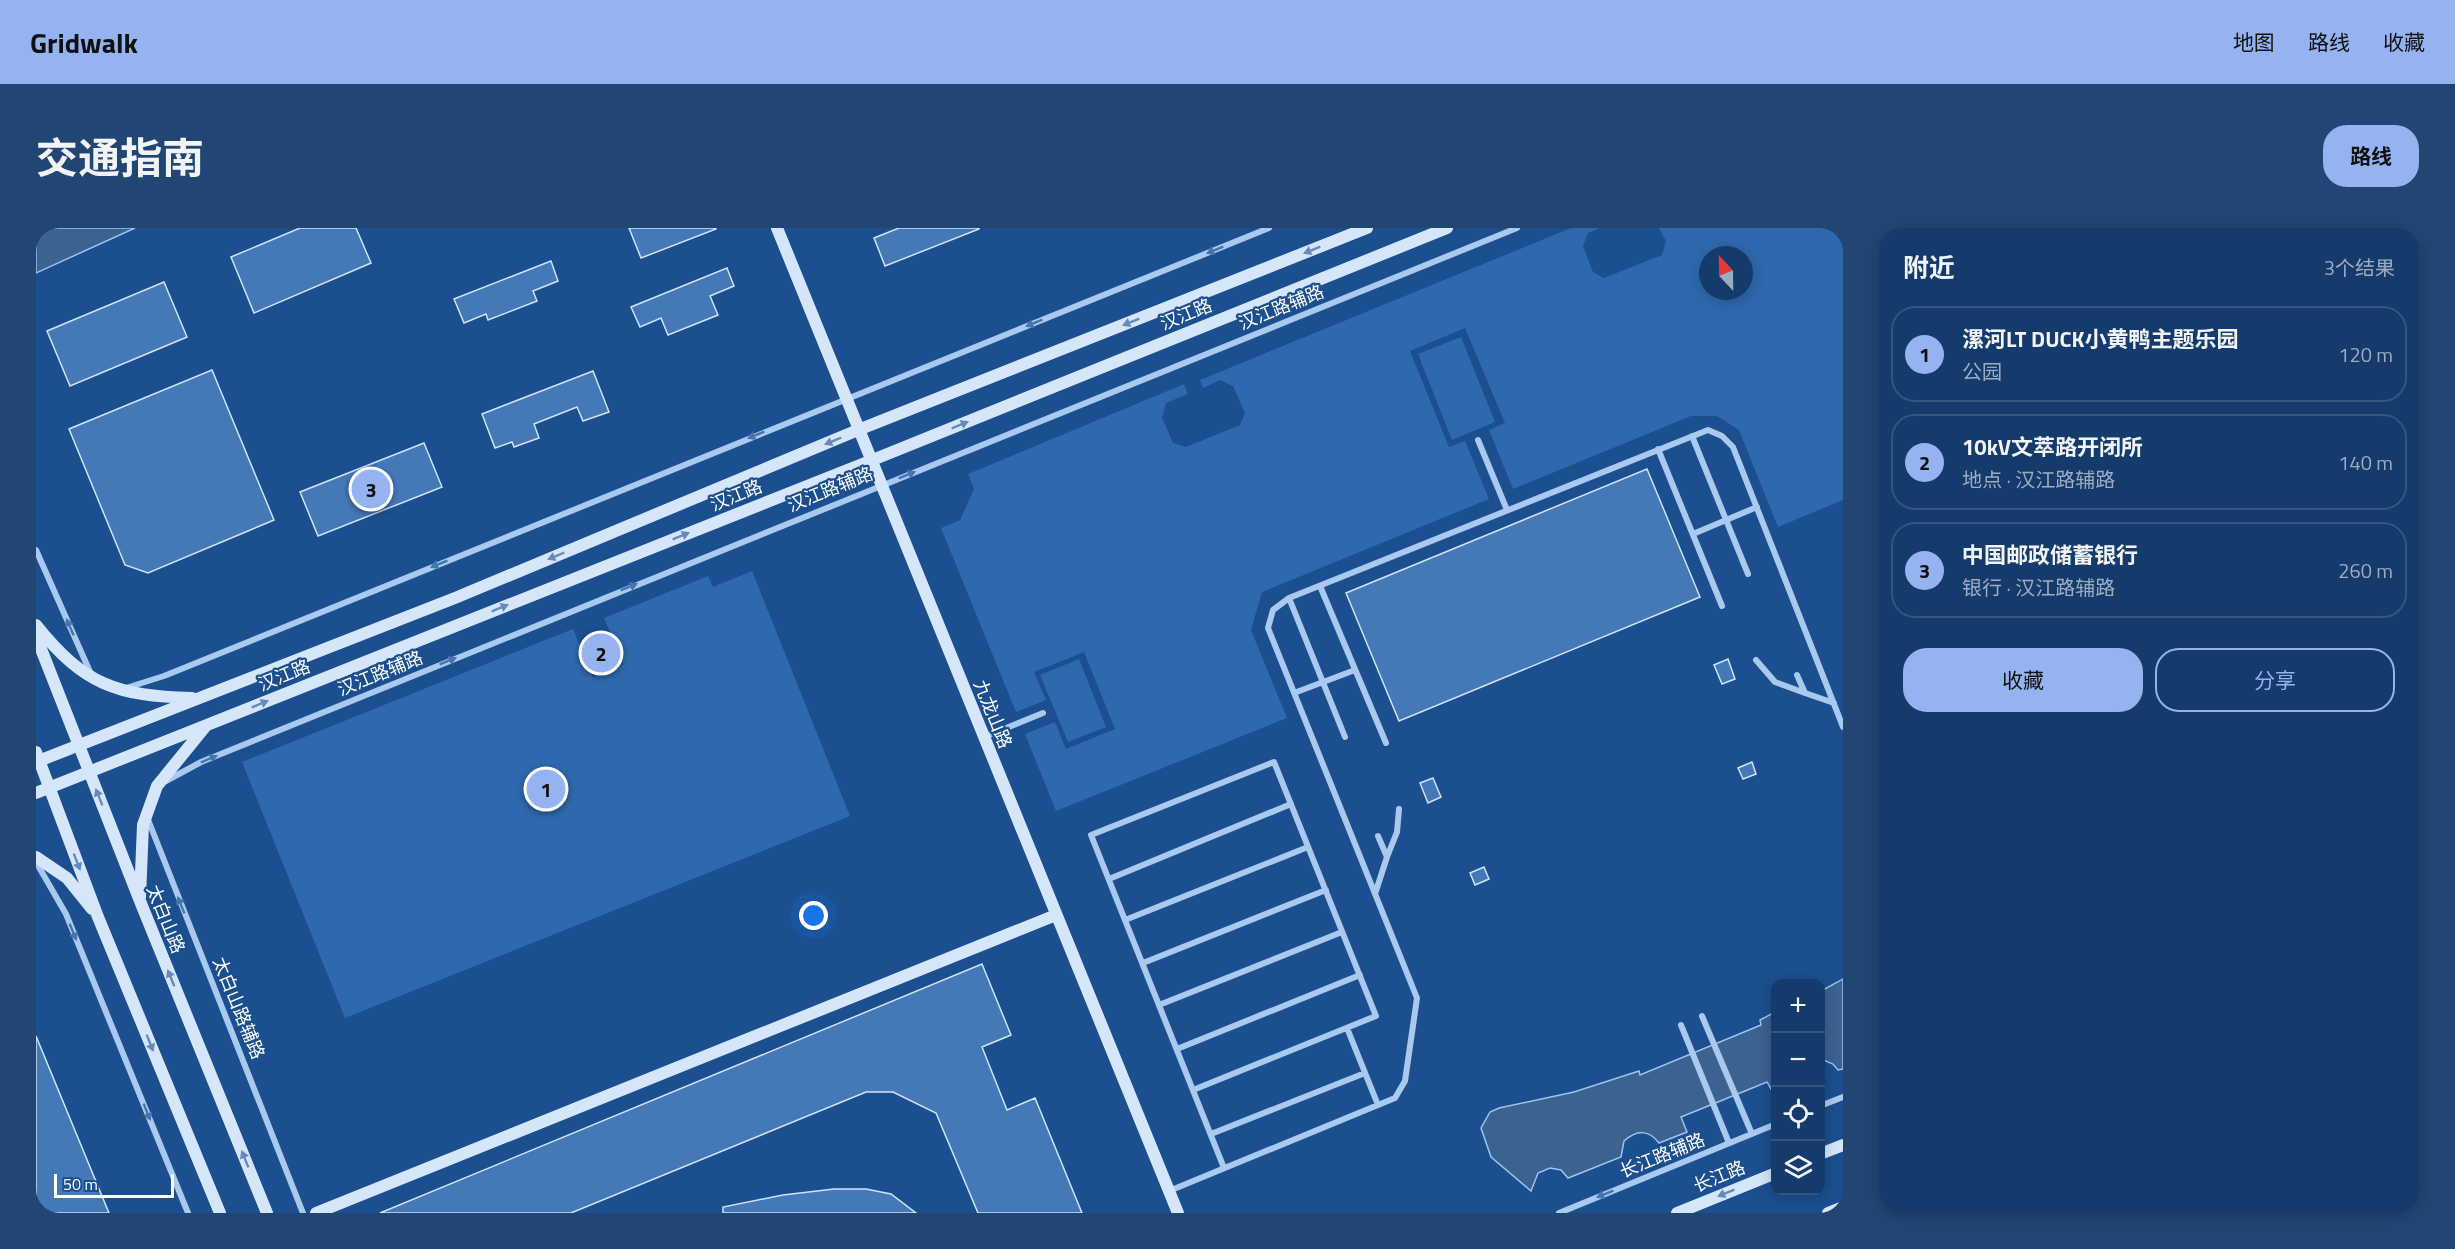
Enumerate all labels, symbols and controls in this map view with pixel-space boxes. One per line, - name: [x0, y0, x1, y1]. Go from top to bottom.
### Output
- text: Gridwalk: [30, 21, 138, 64]
- text: 地图: [2233, 26, 2275, 58]
- text: 路线: [2308, 26, 2350, 58]
- text: 收藏: [2383, 26, 2425, 58]
- text: 交通指南: [36, 125, 204, 189]
- button: 路线: [2323, 125, 2419, 187]
- one-way arrow: [1303, 245, 1321, 255]
- one-way arrow: [1206, 246, 1224, 255]
- north arrow: [1699, 246, 1753, 300]
- text: 附近: [1903, 248, 1955, 287]
- text: 3个结果: [2324, 252, 2395, 283]
- street label: 汉江路辅路: [1234, 278, 1328, 336]
- street label: 汉江路: [1156, 291, 1216, 337]
- one-way arrow: [1025, 318, 1043, 328]
- one-way arrow: [1122, 318, 1140, 327]
- text: 漯河LT DUCK小黄鸭主题乐园: [1962, 322, 2239, 356]
- text: 1: [1919, 339, 1930, 370]
- text: 120 m: [2338, 339, 2393, 370]
- text: 公园: [1962, 356, 2002, 387]
- one-way arrow: [951, 420, 969, 429]
- text: 10kV文萃路开闭所: [1962, 430, 2143, 464]
- one-way arrow: [747, 431, 765, 440]
- one-way arrow: [824, 437, 842, 446]
- text: 2: [1919, 447, 1930, 478]
- text: 140 m: [2338, 447, 2393, 478]
- street label: 汉江路辅路: [783, 460, 877, 518]
- text: 地点 · 汉江路辅路: [1962, 464, 2115, 495]
- pin: 3: [352, 466, 390, 512]
- one-way arrow: [898, 470, 916, 480]
- street label: 汉江路: [706, 472, 766, 518]
- one-way arrow: [673, 531, 691, 541]
- text: 中国邮政储蓄银行: [1962, 538, 2138, 572]
- one-way arrow: [547, 552, 565, 561]
- text: 3: [1919, 555, 1930, 586]
- text: 260 m: [2338, 555, 2393, 586]
- one-way arrow: [430, 560, 448, 569]
- text: 银行 · 汉江路辅路: [1962, 572, 2115, 603]
- one-way arrow: [620, 582, 638, 592]
- one-way arrow: [491, 603, 509, 613]
- one-way arrow: [65, 618, 74, 635]
- pin: 2: [582, 630, 620, 676]
- street label: 汉江路辅路: [333, 644, 427, 702]
- button: 收藏: [1903, 648, 2143, 712]
- button: 分享: [2155, 648, 2395, 712]
- street label: 汉江路: [254, 652, 314, 698]
- one-way arrow: [439, 656, 457, 665]
- street label: 九龙山路: [967, 676, 1019, 752]
- one-way arrow: [252, 699, 270, 709]
- one-way arrow: [201, 754, 219, 764]
- pin: 1: [526, 766, 566, 812]
- one-way arrow: [94, 788, 103, 806]
- one-way arrow: [73, 853, 82, 871]
- street label: 太白山路: [140, 881, 192, 957]
- one-way arrow: [176, 895, 186, 913]
- your location: [799, 901, 828, 930]
- one-way arrow: [69, 923, 78, 941]
- street label: 太白山路辅路: [206, 953, 272, 1063]
- one-way arrow: [166, 969, 175, 987]
- map controls: [1771, 979, 1825, 1195]
- button: +: [1771, 979, 1825, 1033]
- button: −: [1771, 1033, 1825, 1087]
- one-way arrow: [145, 1034, 155, 1052]
- button: locate: [1771, 1087, 1825, 1141]
- one-way arrow: [143, 1103, 152, 1121]
- street label: 长江路辅路: [1615, 1126, 1709, 1184]
- button: layers: [1771, 1141, 1825, 1195]
- one-way arrow: [240, 1150, 249, 1168]
- street label: 长江路: [1689, 1153, 1749, 1199]
- scale bar: [54, 1171, 174, 1198]
- text: 50 m: [63, 1172, 98, 1196]
- one-way arrow: [1595, 1189, 1613, 1199]
- one-way arrow: [1717, 1189, 1735, 1198]

